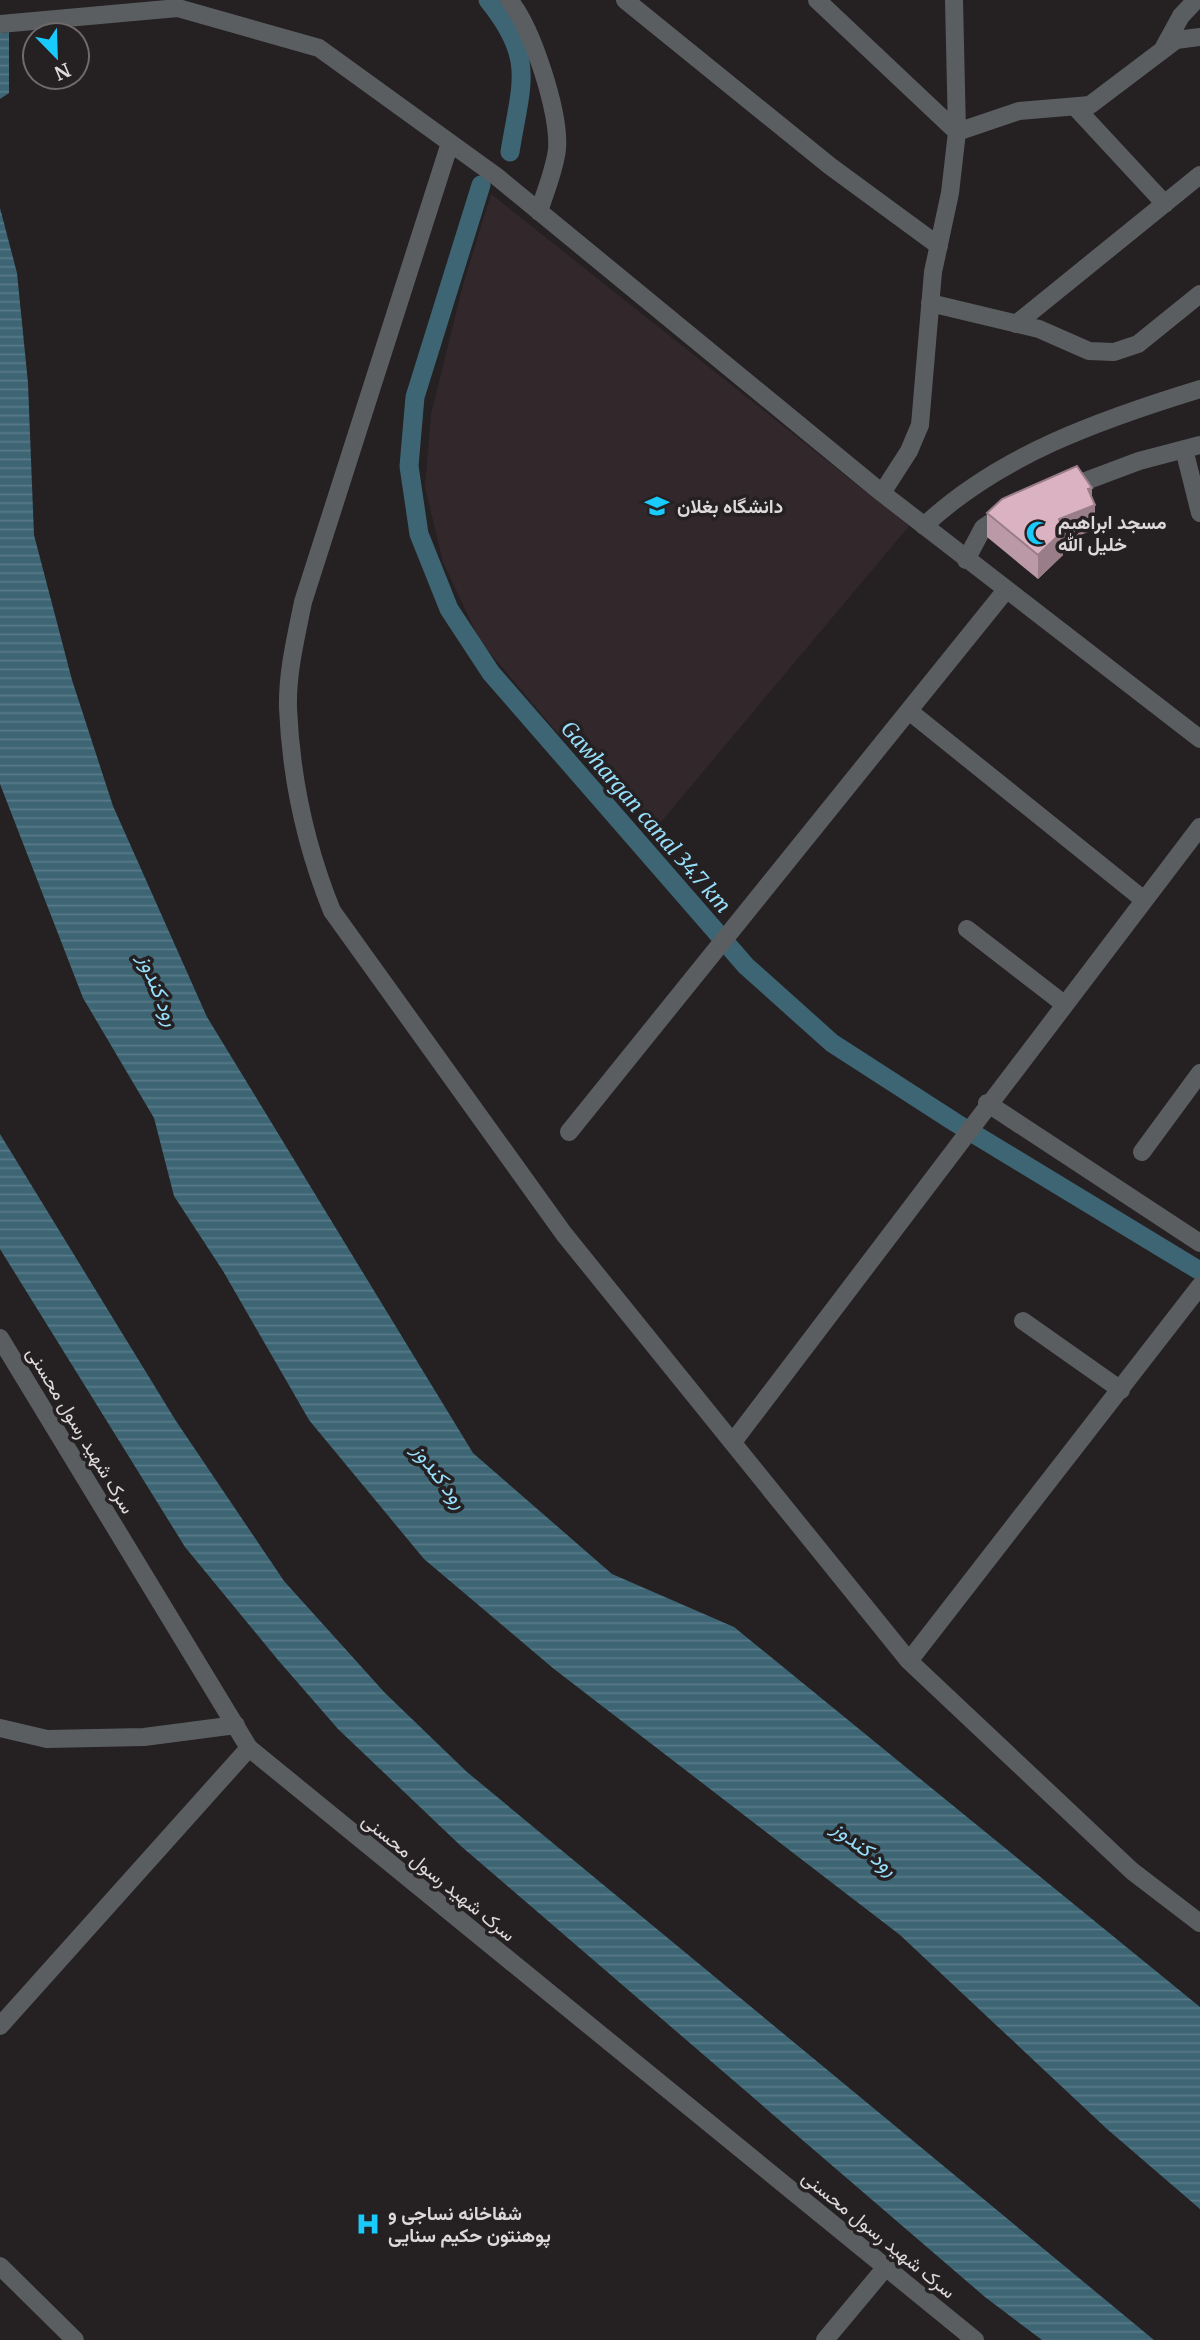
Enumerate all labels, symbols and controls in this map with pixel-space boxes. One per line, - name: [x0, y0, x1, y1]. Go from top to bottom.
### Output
- north arrow: [21, 21, 91, 91]
- text: N: [51, 58, 74, 86]
- school or university icon: دانشگاه بغلان: [643, 492, 671, 520]
- place label: دانشگاه بغلان: [677, 494, 783, 518]
- place label: مسجد ابراهیم خلیل الله: [1058, 510, 1166, 556]
- mosque icon: مسجد ابراهیم خلیل الله: [1024, 519, 1052, 547]
- water label: Gawhargan canal 34.7 km: [555, 715, 737, 919]
- water label: رود کندوز: [132, 948, 186, 1030]
- street label: سرک شهید رسول محسنی: [22, 1342, 140, 1518]
- water label: رود کندوز: [405, 1436, 473, 1514]
- street label: سرک شهید رسول محسنی: [357, 1808, 521, 1946]
- water label: رود کندوز: [826, 1813, 903, 1882]
- street label: سرک شهید رسول محسنی: [797, 2165, 961, 2303]
- place label: شفاخانه نساجی و پوهنتون حکیم سنایی: [388, 2201, 551, 2249]
- hospital icon: شفاخانه نساجی و پوهنتون حکیم سنایی: [354, 2210, 382, 2238]

